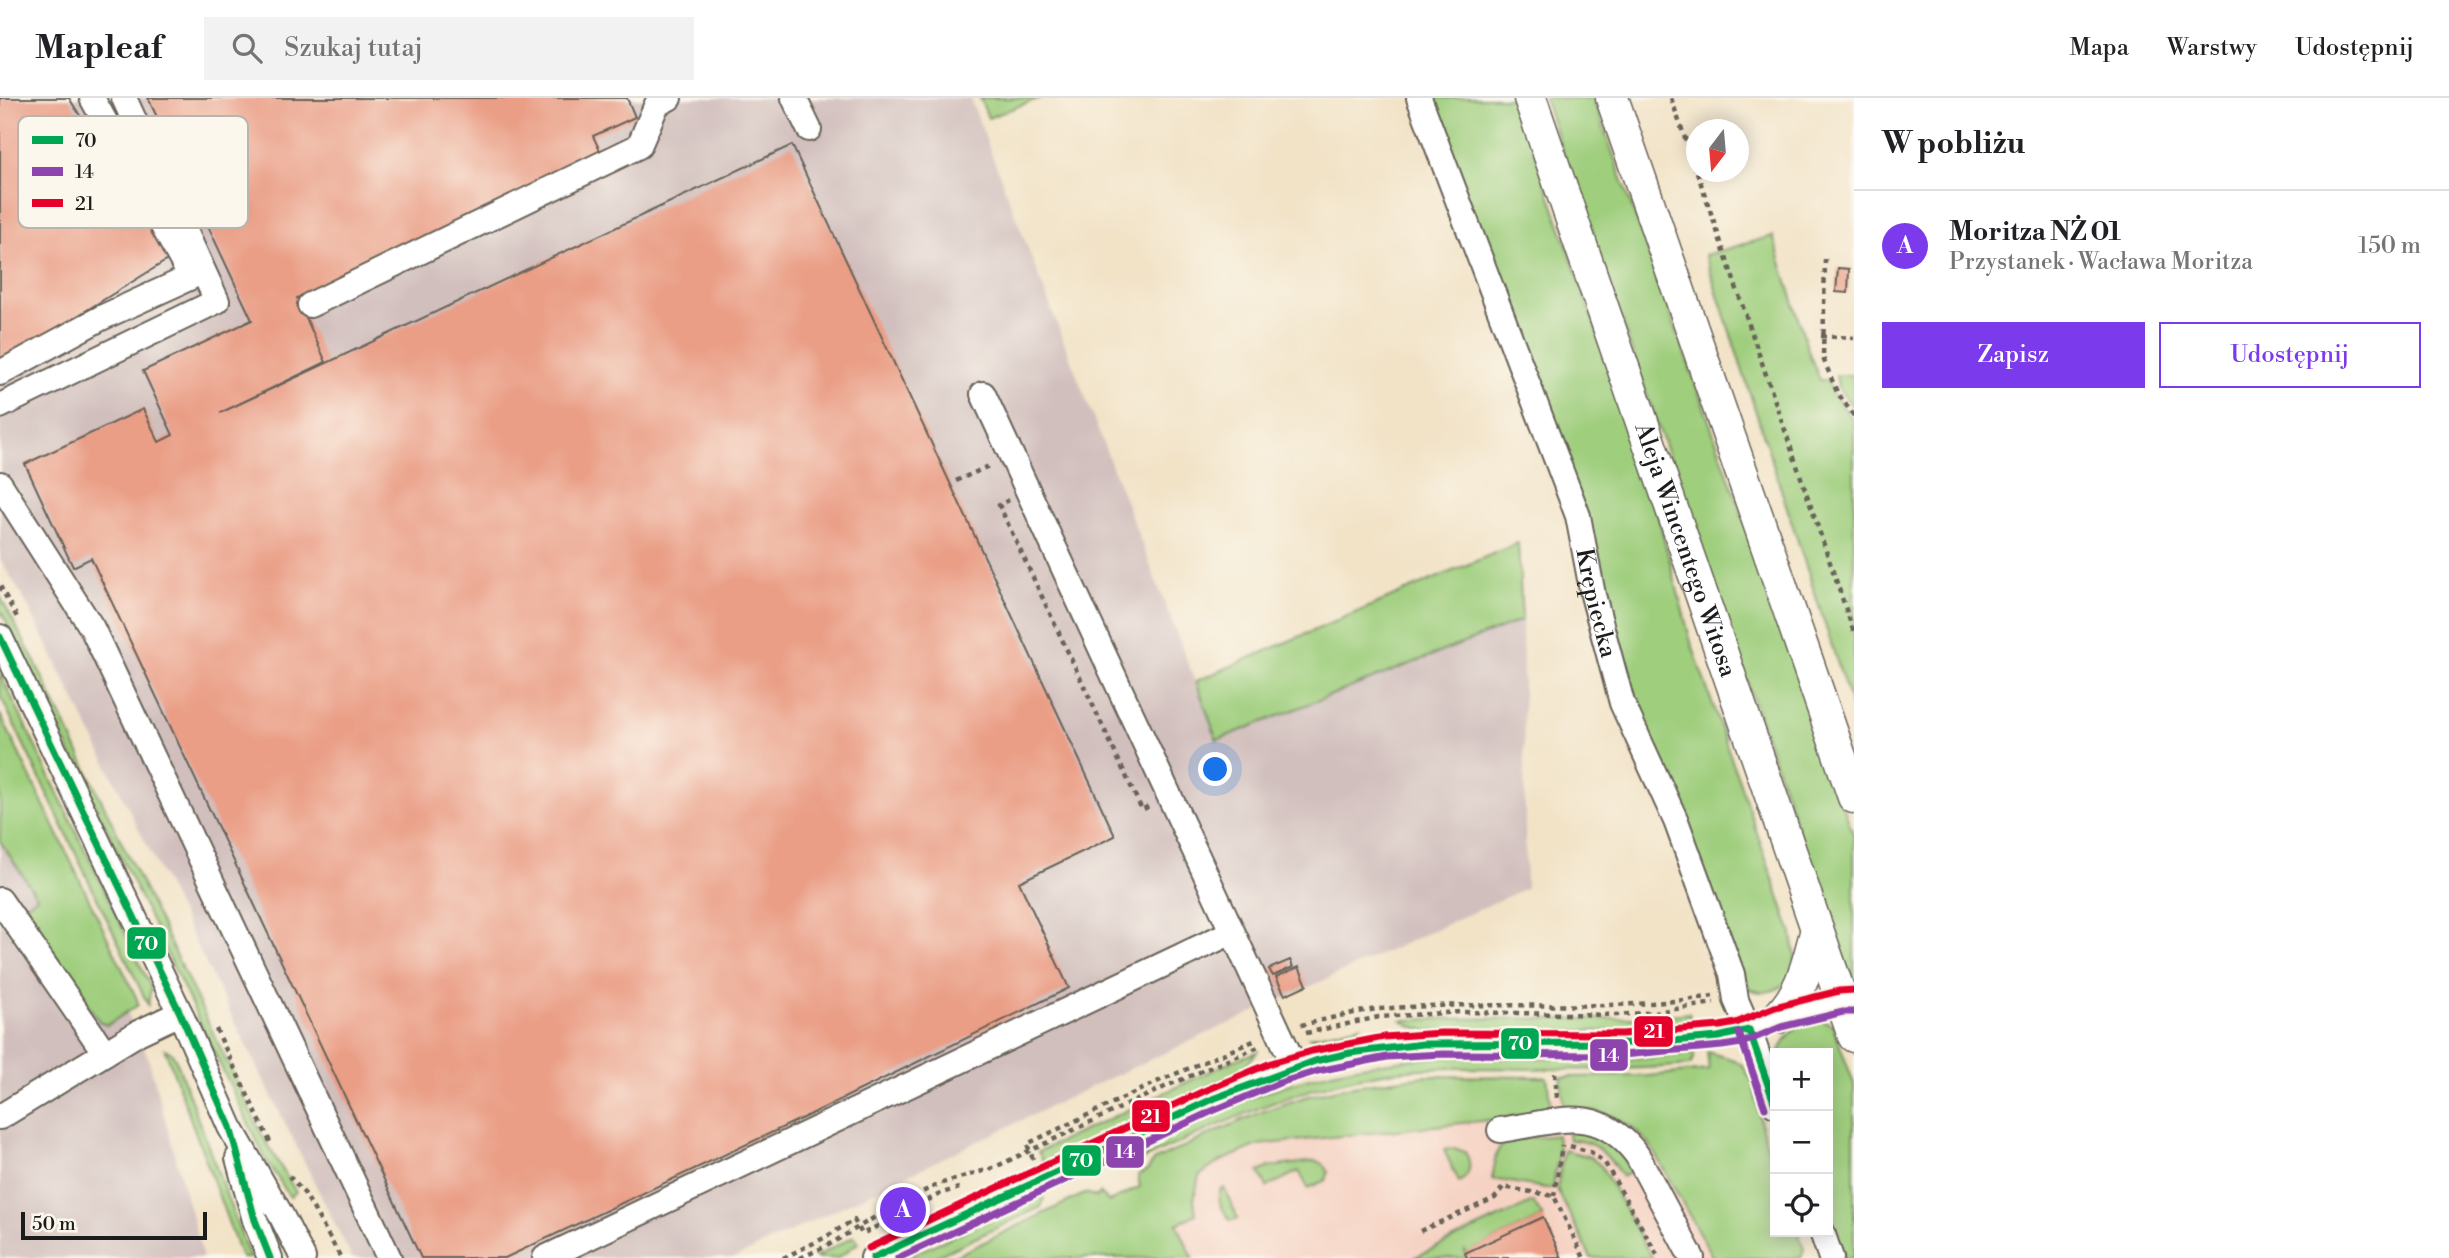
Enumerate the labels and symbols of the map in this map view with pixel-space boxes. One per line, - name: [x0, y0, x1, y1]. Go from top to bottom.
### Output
- legend: [18, 116, 248, 228]
- north arrow: [1686, 119, 1749, 182]
- text: 70: [75, 129, 97, 153]
- text: 14: [75, 160, 94, 184]
- text: 21: [75, 192, 94, 216]
- street label: Aleja Wincentego Witosa: [1627, 418, 1743, 682]
- street label: Krępiecka: [1568, 546, 1623, 662]
- your location: [1198, 752, 1232, 786]
- line badge: 70: [126, 926, 167, 960]
- text: 70: [134, 932, 158, 956]
- line badge: 21: [1633, 1015, 1674, 1048]
- text: 21: [1643, 1020, 1665, 1044]
- line badge: 70: [1500, 1027, 1540, 1060]
- text: 70: [1508, 1032, 1532, 1056]
- line badge: 14: [1589, 1038, 1629, 1072]
- text: 14: [1598, 1044, 1620, 1068]
- line badge: 21: [1131, 1099, 1171, 1133]
- text: 21: [1140, 1105, 1162, 1129]
- line badge: 14: [1105, 1135, 1145, 1169]
- text: 14: [1114, 1140, 1136, 1164]
- line badge: 70: [1061, 1144, 1102, 1177]
- text: 70: [1069, 1149, 1093, 1173]
- pin: A: [880, 1184, 926, 1236]
- scale bar: [21, 1209, 206, 1241]

